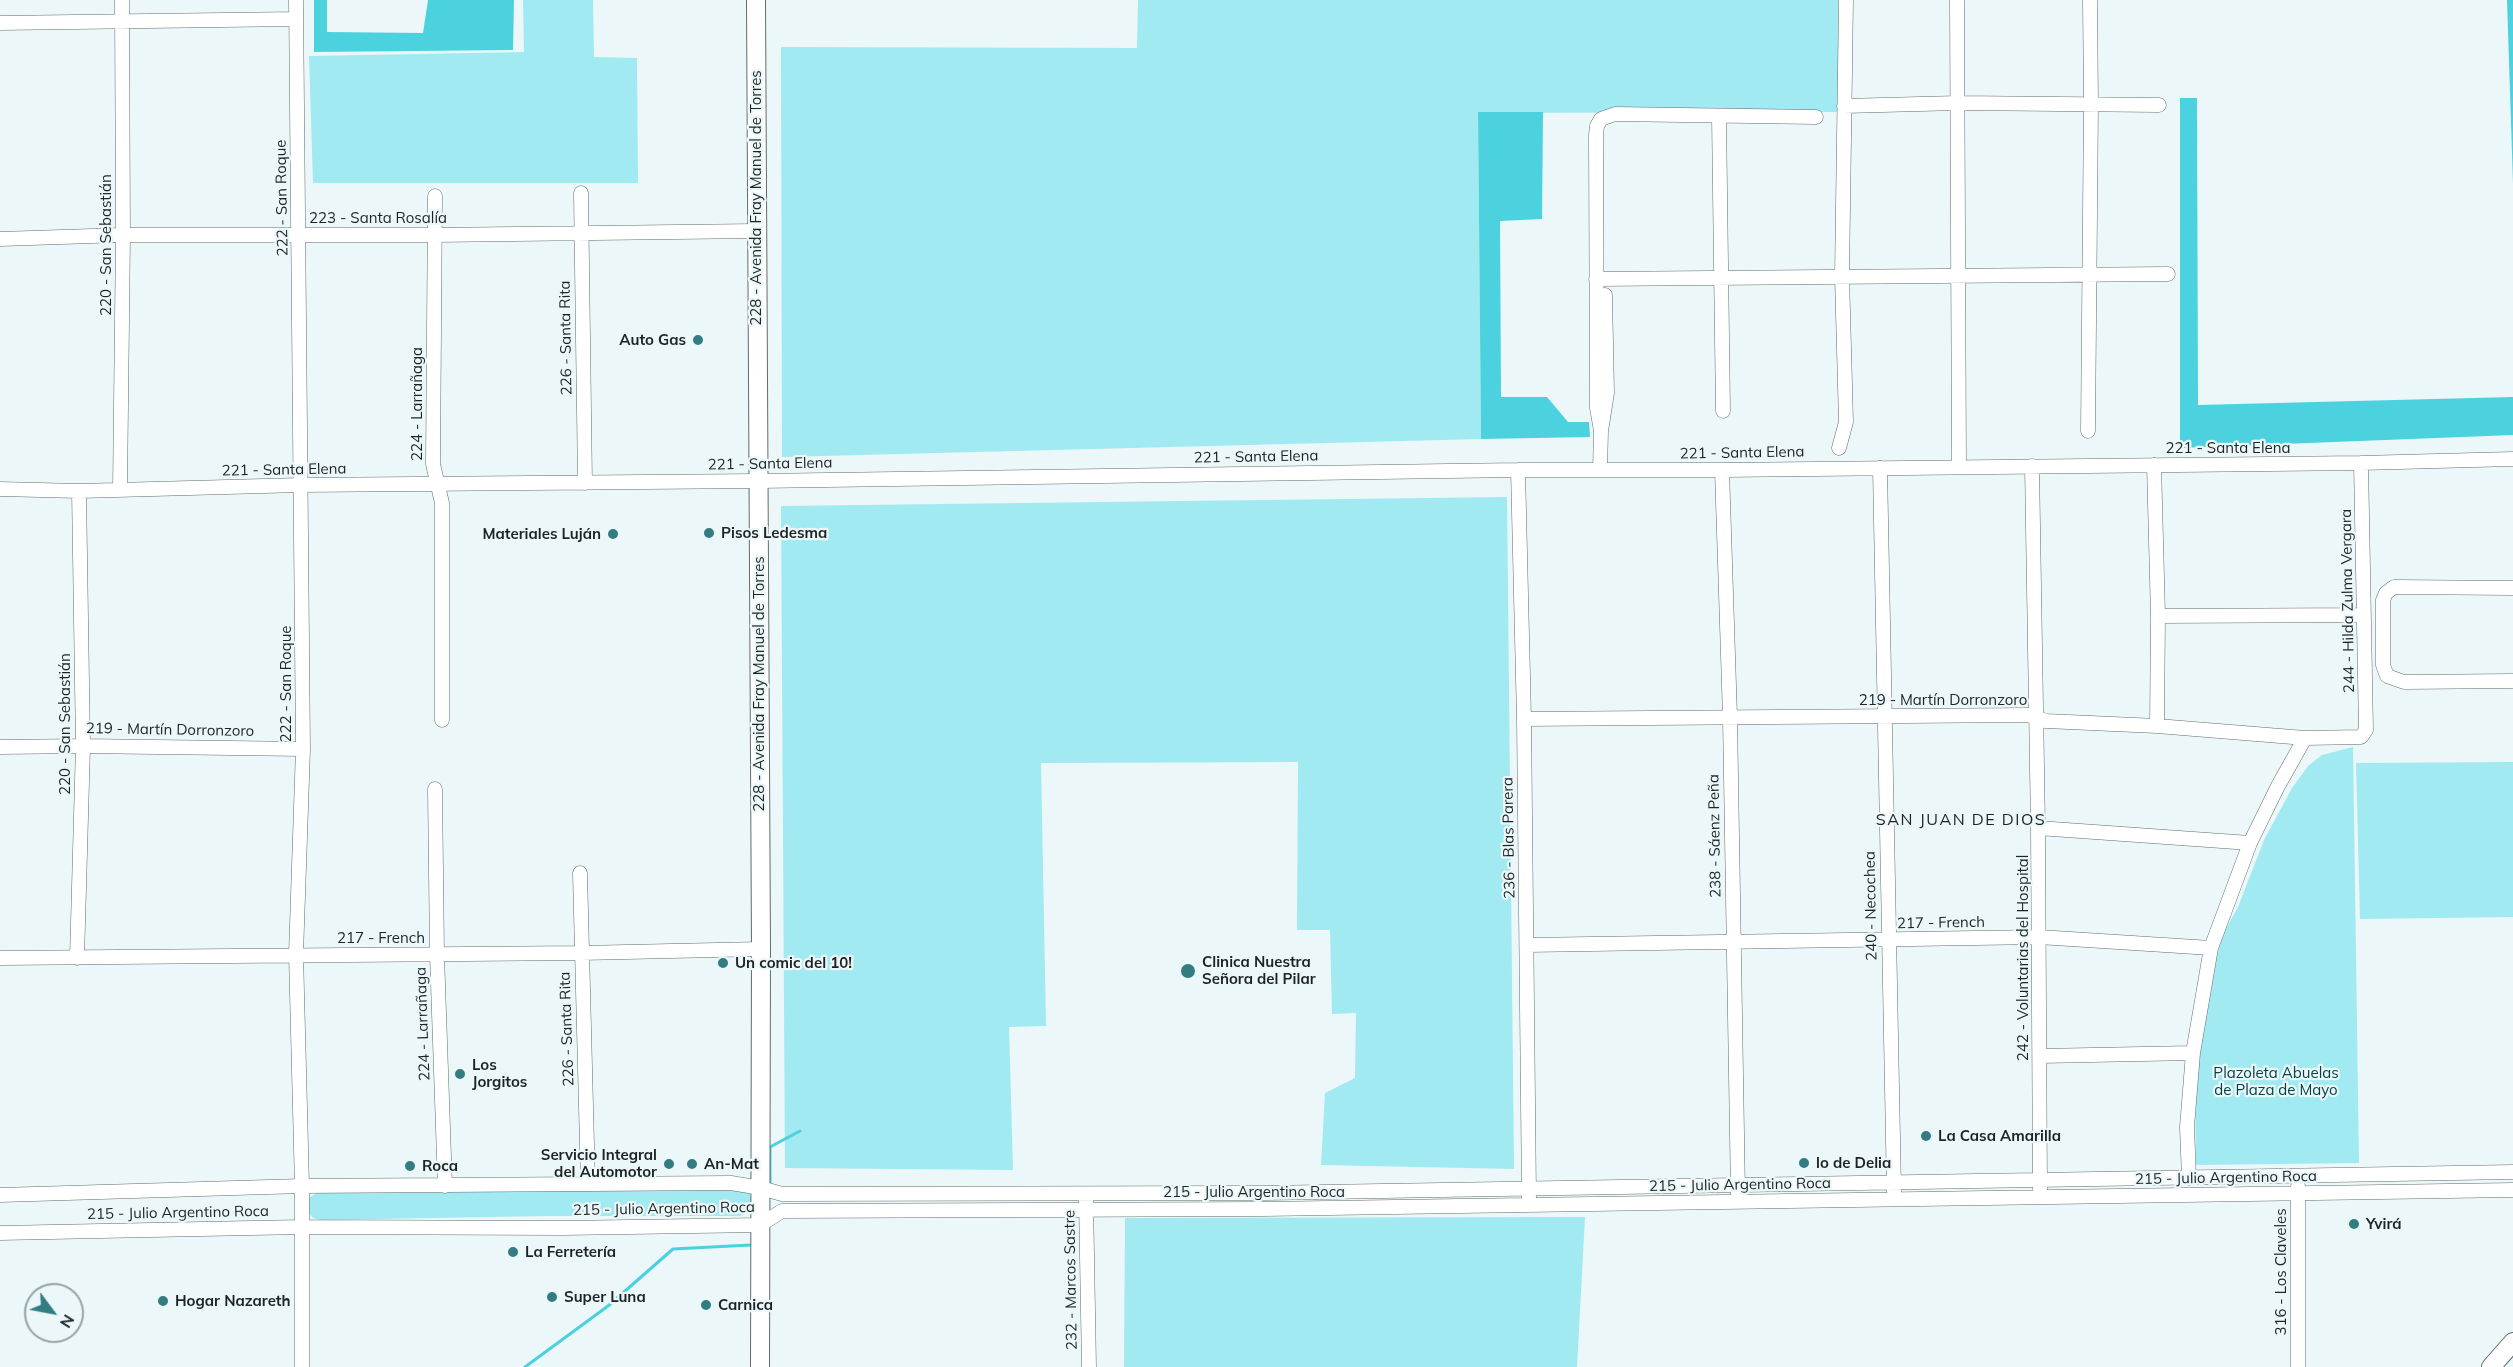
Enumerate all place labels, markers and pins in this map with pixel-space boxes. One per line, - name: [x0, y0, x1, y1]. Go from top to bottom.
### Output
- place label: Auto Gas: [619, 331, 686, 349]
- marker: Auto Gas: [691, 333, 705, 347]
- place label: Pisos Ledesma: [721, 524, 827, 542]
- place label: Materiales Luján: [483, 525, 601, 543]
- marker: Pisos Ledesma: [702, 526, 716, 540]
- marker: Materiales Luján: [606, 527, 620, 541]
- place label: Clinica Nuestra Señora del Pilar: [1202, 953, 1316, 988]
- place label: Un comic del 10!: [735, 954, 852, 972]
- marker: Un comic del 10!: [716, 956, 730, 970]
- marker: Clinica Nuestra Señora del Pilar: [1179, 962, 1197, 980]
- place label: Los Jorgitos: [472, 1056, 527, 1091]
- marker: Los Jorgitos: [453, 1067, 467, 1081]
- place label: La Casa Amarilla: [1938, 1127, 2061, 1145]
- marker: La Casa Amarilla: [1919, 1129, 1933, 1143]
- place label: Servicio Integral del Automotor: [541, 1146, 657, 1181]
- place label: lo de Delia: [1816, 1154, 1891, 1172]
- place label: An-Mat: [704, 1155, 759, 1173]
- marker: lo de Delia: [1797, 1156, 1811, 1170]
- place label: Roca: [422, 1157, 458, 1175]
- marker: Servicio Integral del Automotor: [662, 1157, 676, 1171]
- marker: An-Mat: [685, 1157, 699, 1171]
- marker: Roca: [403, 1159, 417, 1173]
- place label: Yvirá: [2366, 1215, 2402, 1233]
- marker: Yvirá: [2347, 1217, 2361, 1231]
- place label: La Ferretería: [525, 1243, 616, 1261]
- marker: La Ferretería: [506, 1245, 520, 1259]
- place label: Super Luna: [564, 1288, 646, 1306]
- marker: Super Luna: [545, 1290, 559, 1304]
- place label: Hogar Nazareth: [175, 1292, 291, 1310]
- marker: Hogar Nazareth: [156, 1294, 170, 1308]
- place label: Carnica: [718, 1296, 773, 1314]
- marker: Carnica: [699, 1298, 713, 1312]

